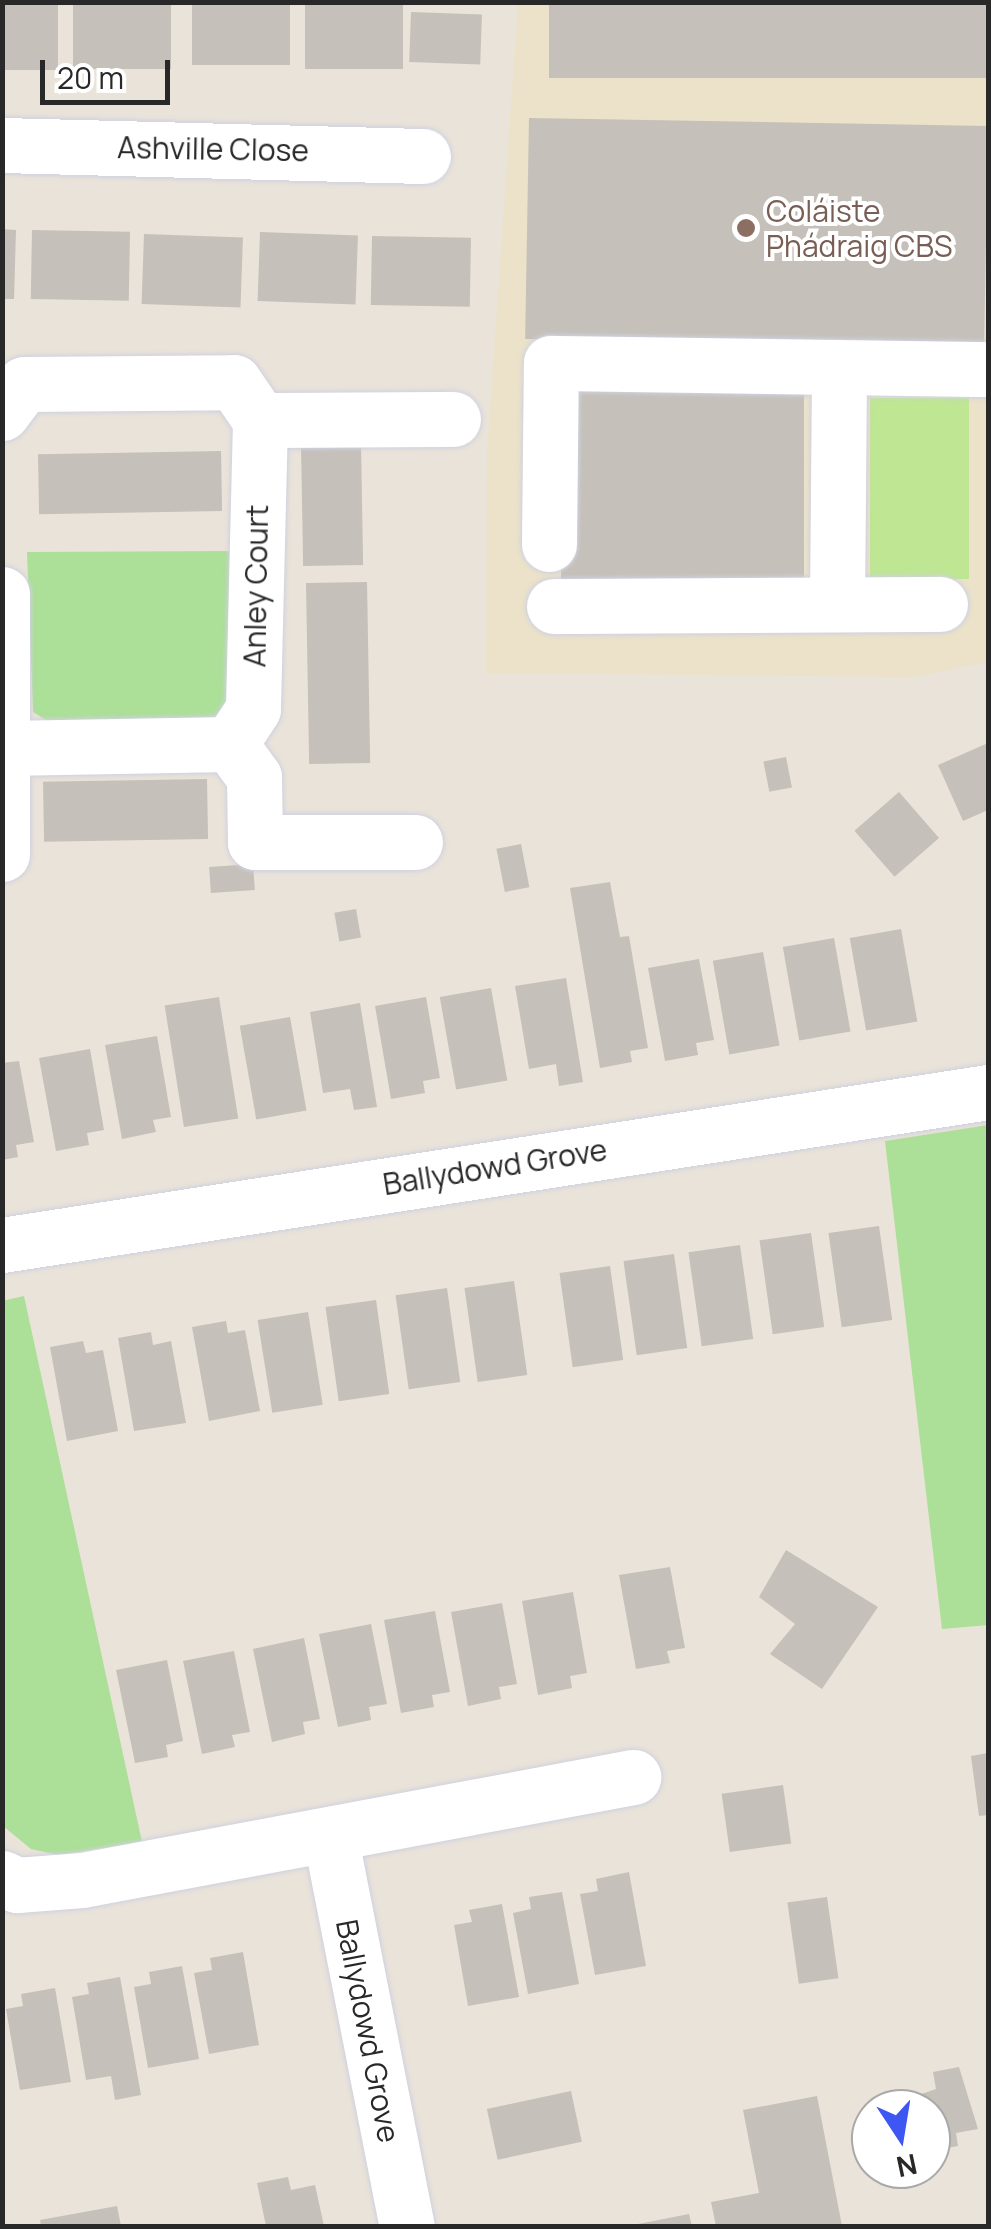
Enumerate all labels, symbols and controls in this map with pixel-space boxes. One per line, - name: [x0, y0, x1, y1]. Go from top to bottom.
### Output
- scale bar: [45, 40, 175, 102]
- text: 20 m: [57, 57, 124, 98]
- street label: Ashville Close: [117, 129, 309, 169]
- place label: Coláiste Phádraig CBS: [766, 193, 952, 264]
- marker: Coláiste Phádraig CBS: [735, 217, 757, 239]
- street label: Anley Court: [237, 504, 275, 668]
- street label: Ballydowd Grove: [380, 1132, 610, 1202]
- street label: Ballydowd Grove: [329, 1916, 407, 2146]
- north arrow: [851, 2089, 951, 2189]
- text: N: [893, 2146, 921, 2187]

